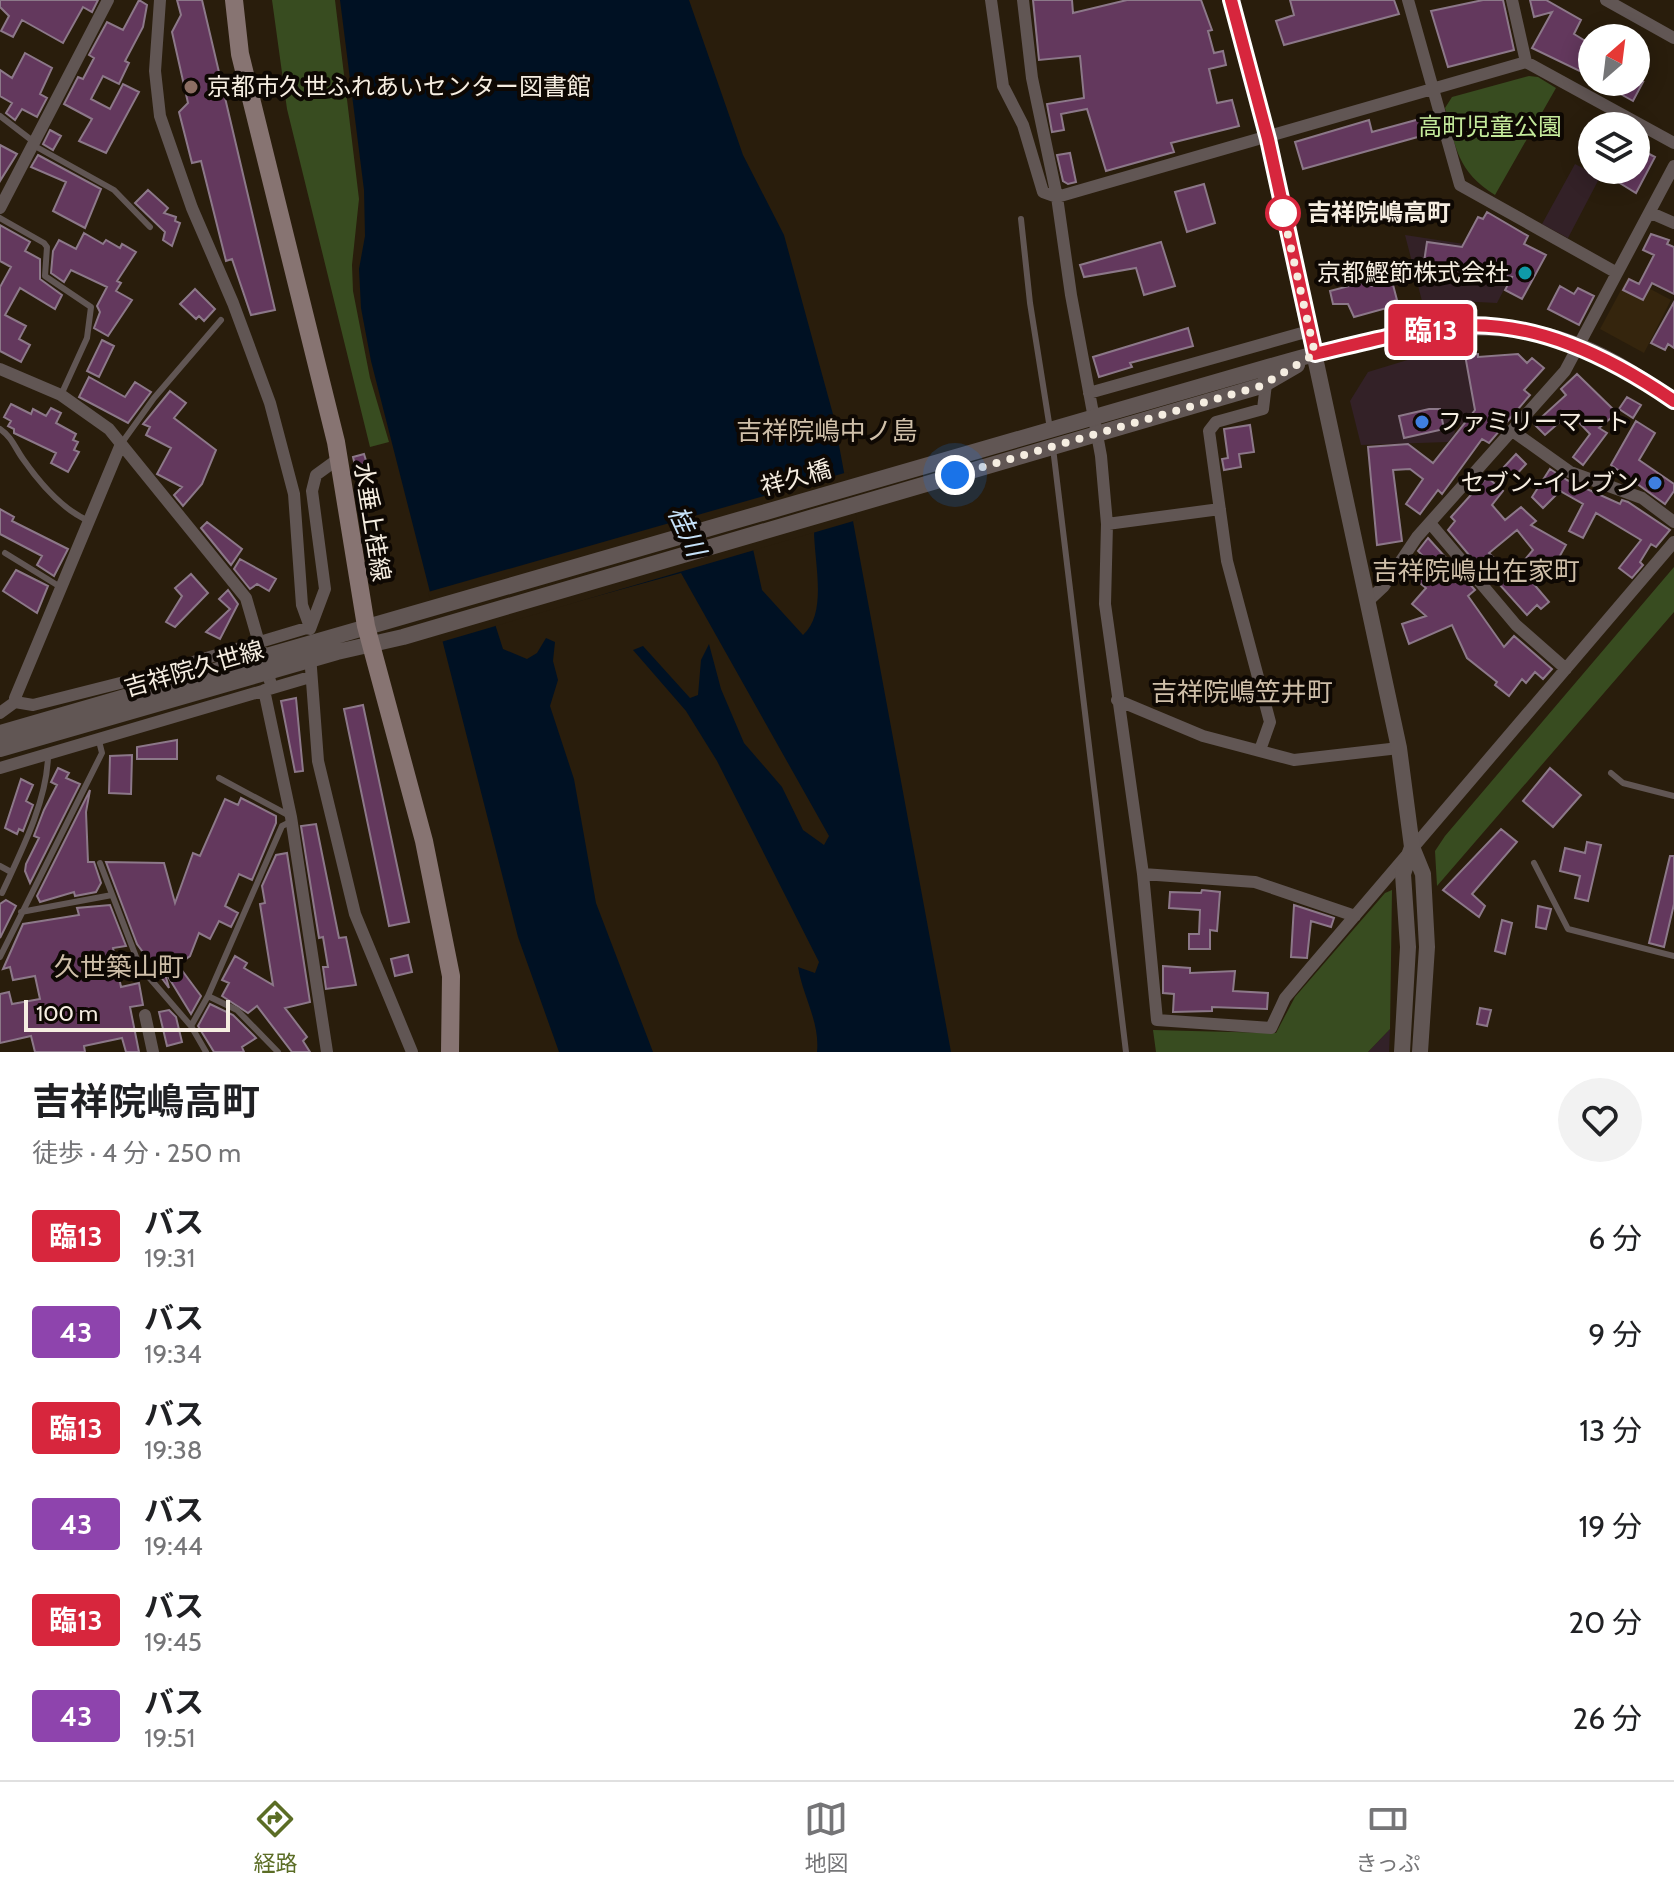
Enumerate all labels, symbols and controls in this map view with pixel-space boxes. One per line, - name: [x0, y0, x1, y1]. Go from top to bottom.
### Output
- north arrow: [1578, 24, 1650, 96]
- map controls: [1578, 24, 1650, 184]
- place label: 京都市久世ふれあいセンター図書館: [207, 72, 591, 101]
- marker: 京都市久世ふれあいセンター図書館: [182, 78, 200, 96]
- park label: 高町児童公園: [1418, 112, 1562, 141]
- button: layers: [1578, 112, 1650, 184]
- marker: 吉祥院嶋高町: [1266, 196, 1300, 230]
- place label: 吉祥院嶋高町: [1307, 198, 1451, 227]
- place label: 京都鰹節株式会社: [1317, 258, 1509, 287]
- marker: 京都鰹節株式会社: [1516, 264, 1534, 282]
- line badge: 臨13: [1385, 304, 1477, 356]
- text: 臨13: [1404, 313, 1458, 347]
- place label: ファミリーマート: [1438, 407, 1630, 436]
- marker: ファミリーマート: [1413, 413, 1431, 431]
- district label: 吉祥院嶋中ノ島: [736, 415, 918, 447]
- street label: 祥久橋: [757, 454, 834, 501]
- your location: [935, 455, 975, 495]
- street label: 水垂上桂線: [349, 460, 396, 583]
- place label: セブン-イレブン: [1461, 468, 1639, 497]
- marker: セブン-イレブン: [1646, 474, 1664, 492]
- water label: 桂川: [662, 501, 714, 564]
- district label: 吉祥院嶋出在家町: [1372, 555, 1580, 587]
- street label: 吉祥院久世線: [121, 635, 267, 702]
- district label: 吉祥院嶋笠井町: [1151, 676, 1333, 708]
- district label: 久世築山町: [54, 951, 184, 983]
- scale bar: [24, 996, 230, 1032]
- text: 100 m: [36, 1000, 98, 1027]
- text: 吉祥院嶋高町: [32, 1078, 260, 1125]
- button: heart: [1558, 1078, 1642, 1162]
- text: 徒歩 · 4 分 · 250 m: [32, 1137, 241, 1169]
- text: バス: [144, 1204, 204, 1241]
- text: 臨13: [49, 1219, 103, 1253]
- text: 6 分: [1588, 1220, 1642, 1257]
- text: 19:31: [144, 1242, 195, 1274]
- text: バス: [144, 1300, 204, 1337]
- text: 43: [60, 1315, 92, 1349]
- text: 9 分: [1588, 1316, 1642, 1353]
- text: 19:34: [144, 1338, 202, 1370]
- text: バス: [144, 1396, 204, 1433]
- text: 臨13: [49, 1411, 103, 1445]
- text: 13 分: [1579, 1412, 1642, 1449]
- text: 19:38: [144, 1434, 202, 1466]
- text: バス: [144, 1492, 204, 1529]
- text: 43: [60, 1507, 92, 1541]
- text: 19 分: [1578, 1508, 1642, 1545]
- text: 19:44: [144, 1530, 203, 1562]
- text: バス: [144, 1588, 204, 1625]
- text: 臨13: [49, 1603, 103, 1637]
- text: 20 分: [1569, 1604, 1642, 1641]
- text: 19:45: [144, 1626, 202, 1658]
- text: バス: [144, 1684, 204, 1721]
- text: 43: [60, 1699, 92, 1733]
- text: 26 分: [1572, 1700, 1642, 1737]
- text: 19:51: [144, 1722, 195, 1754]
- tab: 経路: [253, 1797, 297, 1877]
- tab: 地図: [804, 1797, 848, 1877]
- tab: きっぷ: [1355, 1797, 1421, 1877]

